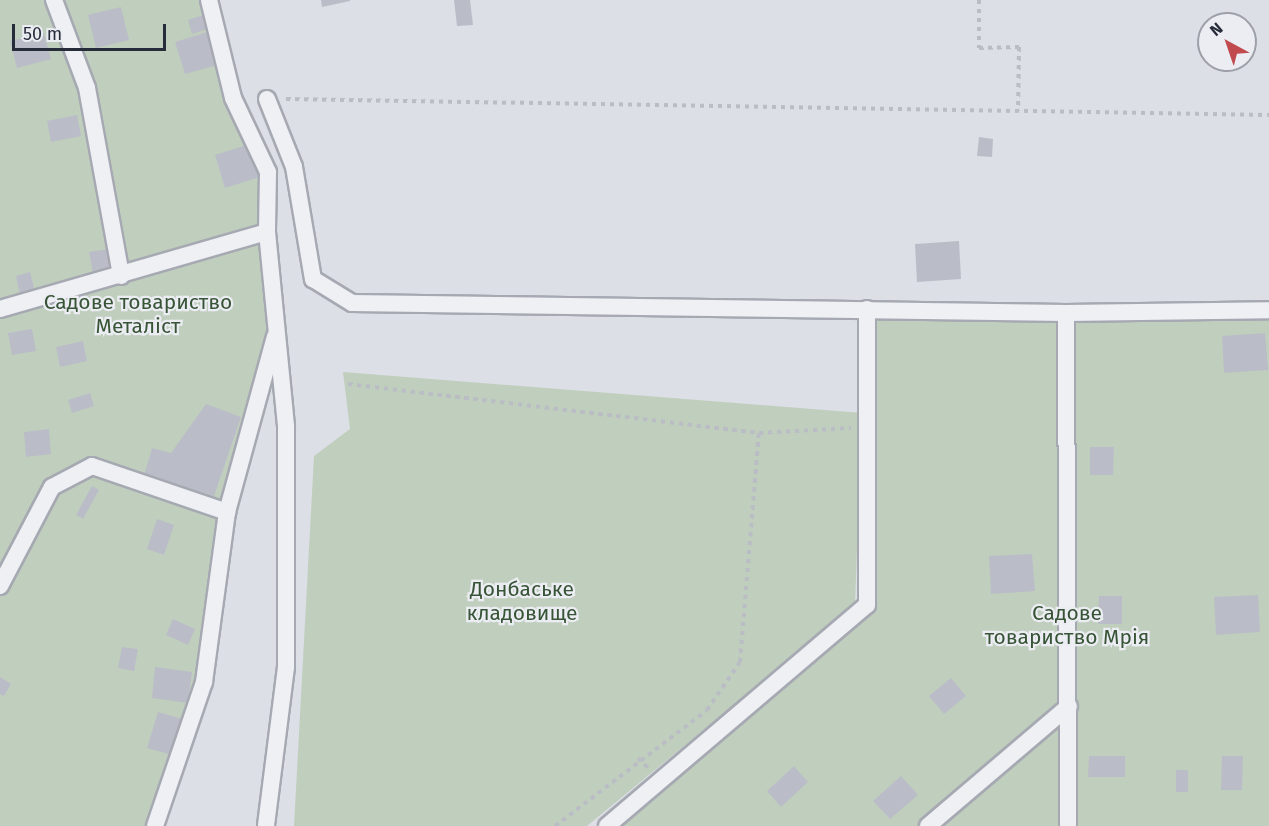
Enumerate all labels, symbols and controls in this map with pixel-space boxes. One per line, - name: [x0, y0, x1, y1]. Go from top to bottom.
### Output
- scale bar: [15, 12, 170, 50]
- north arrow: [1197, 12, 1257, 72]
- text: N: [1206, 19, 1227, 40]
- text: 50 m: [23, 23, 62, 45]
- park label: Садове товариство Металіст: [44, 289, 232, 339]
- park label: Донбаське кладовище: [467, 576, 577, 626]
- park label: Садове товариство Мрія: [985, 600, 1149, 650]

